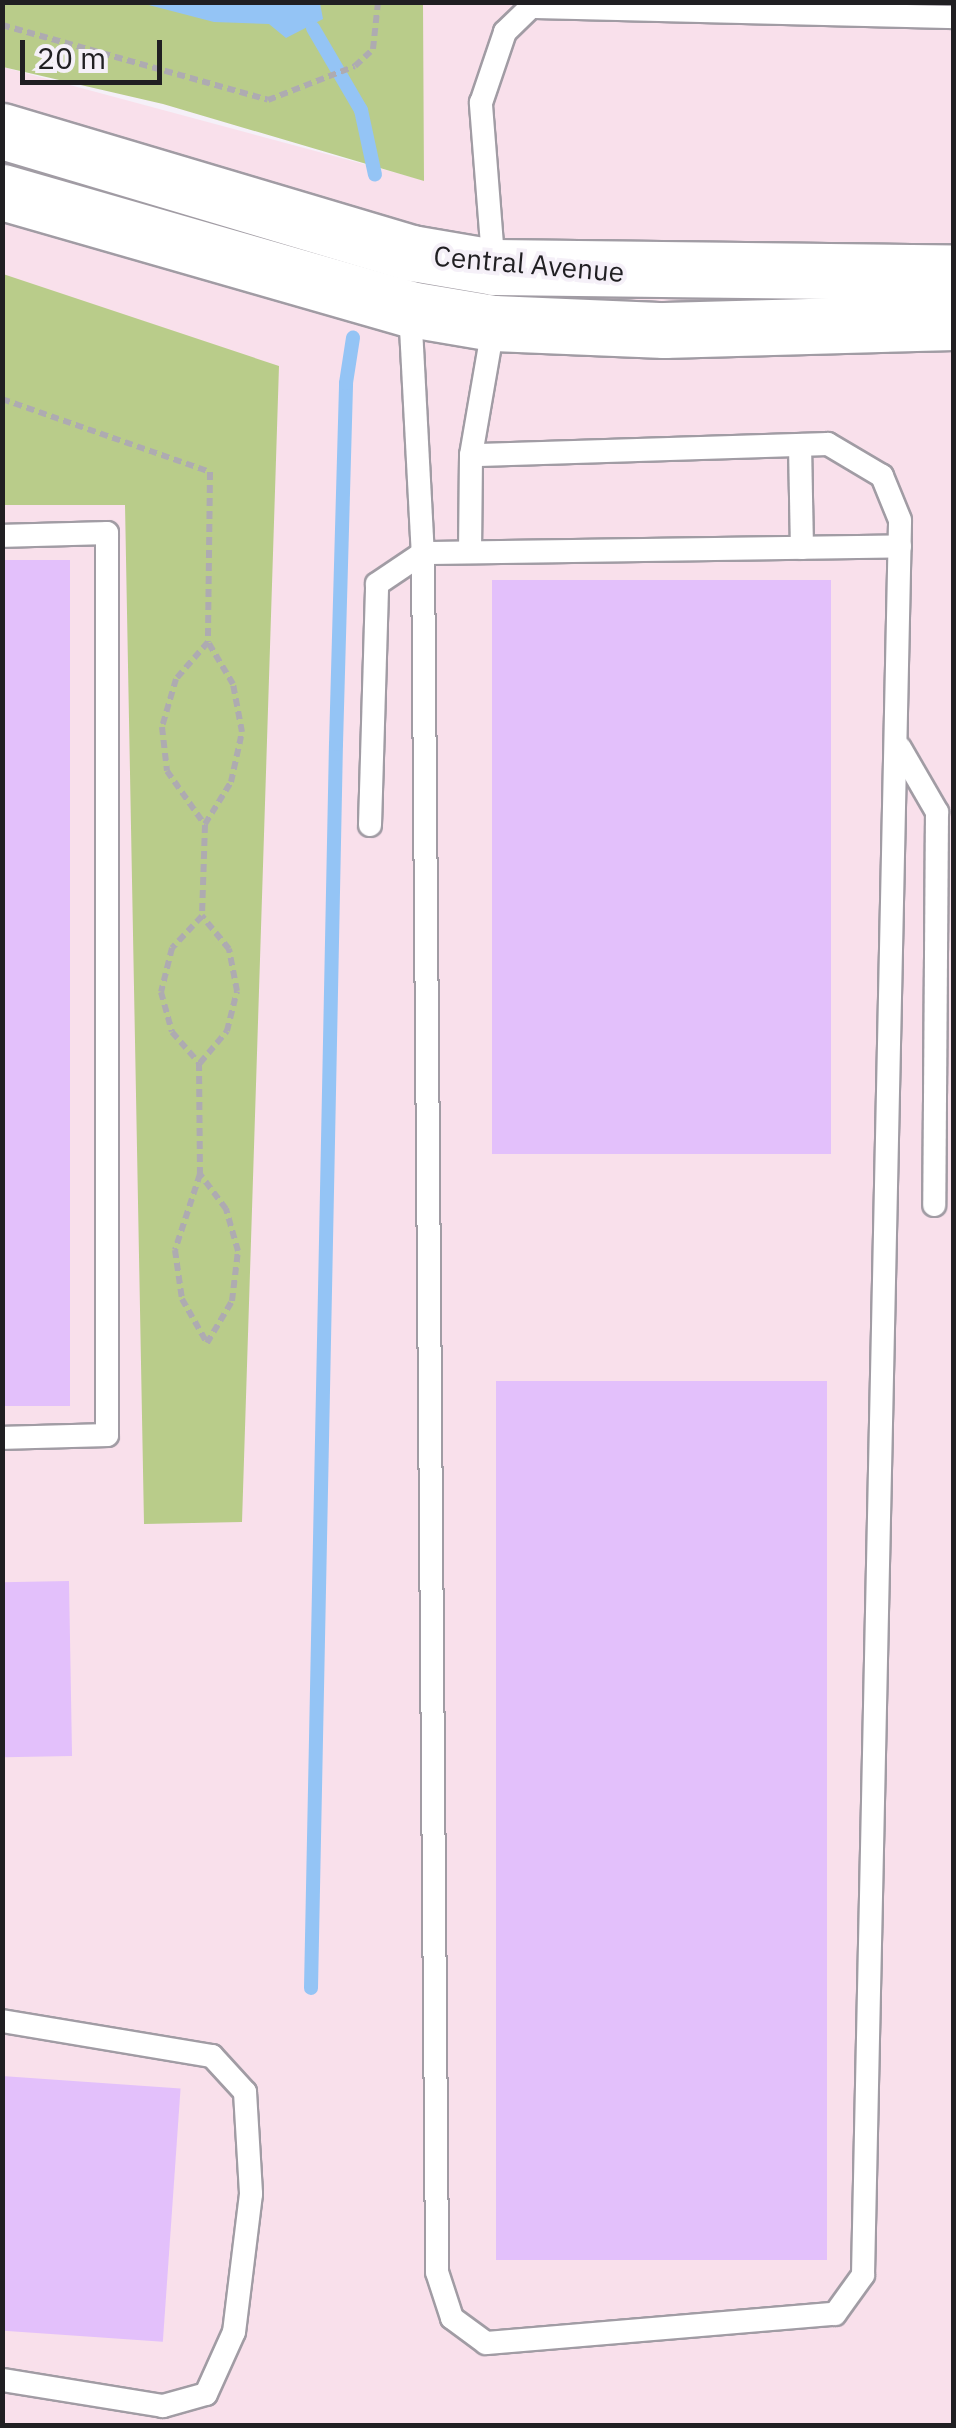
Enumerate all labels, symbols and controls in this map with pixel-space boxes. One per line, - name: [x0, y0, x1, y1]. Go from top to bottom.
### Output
- scale bar: [25, 20, 168, 82]
- text: 20 m: [37, 38, 106, 77]
- street label: Central Avenue: [432, 239, 626, 289]

